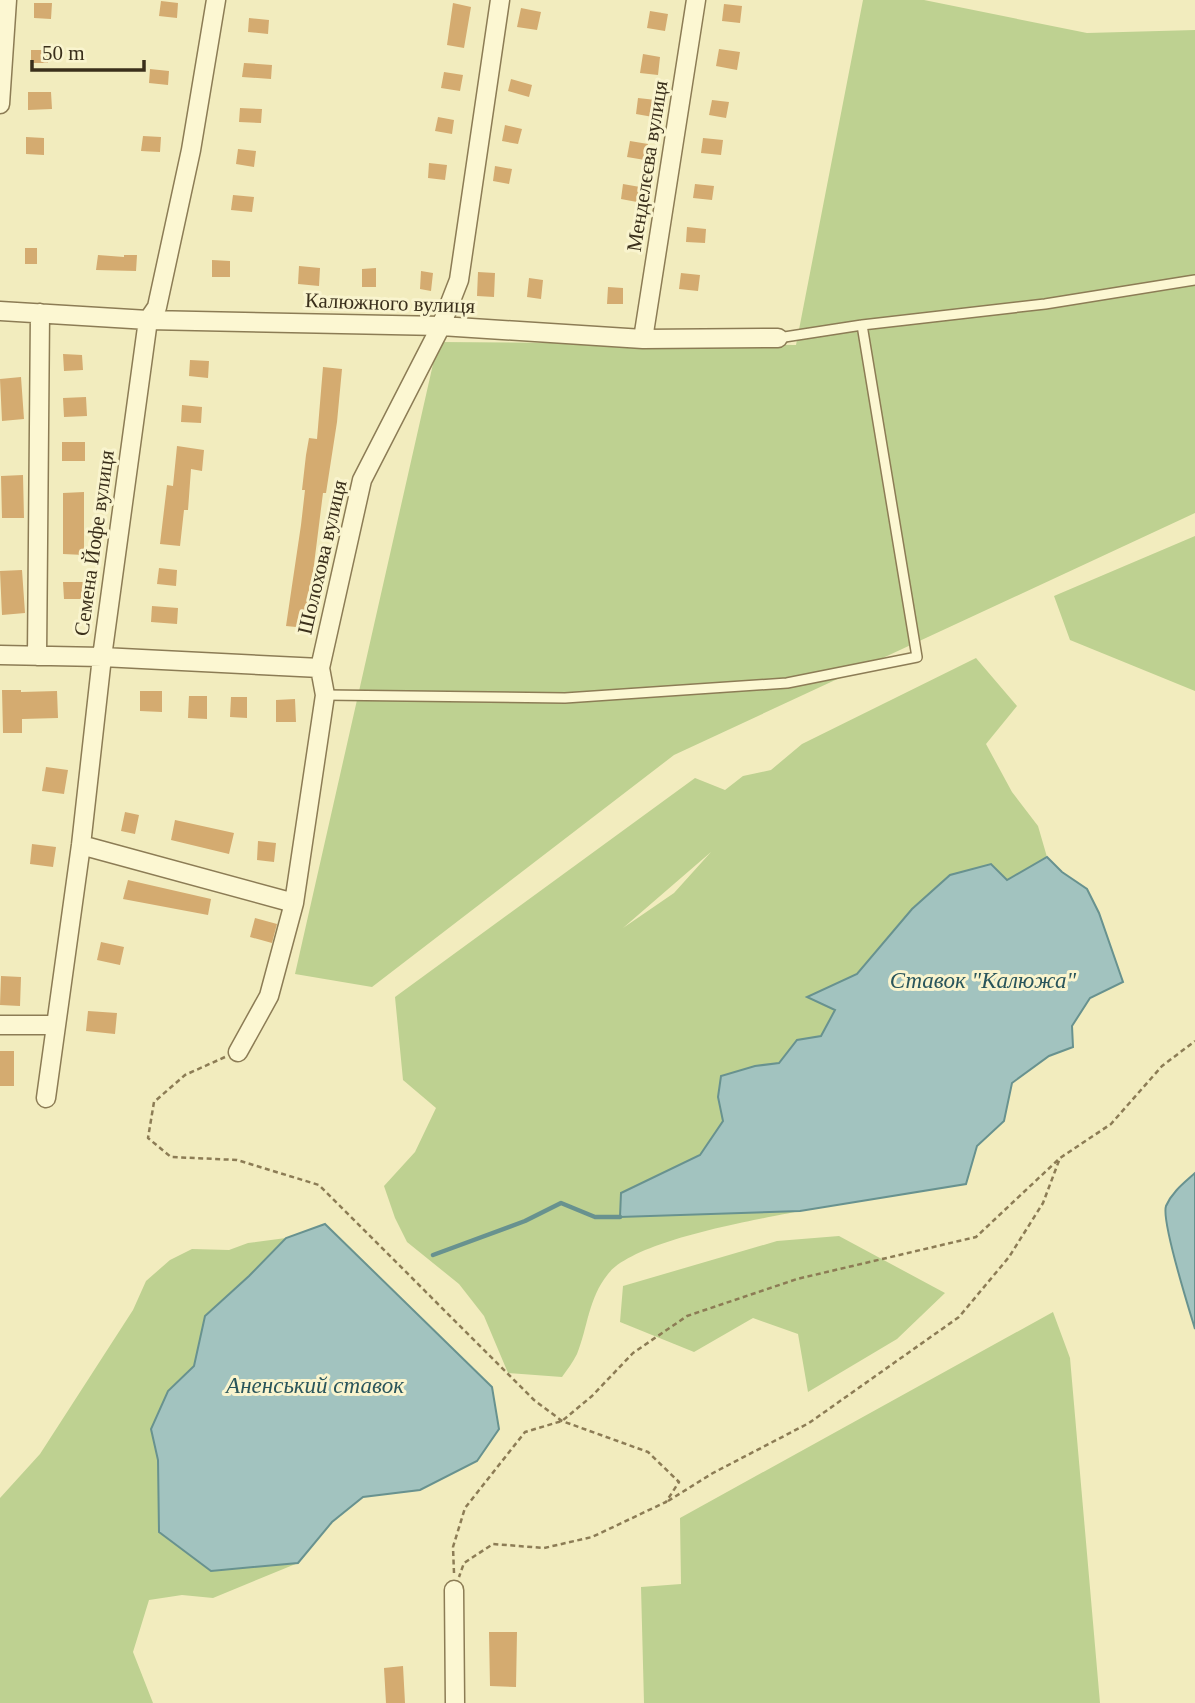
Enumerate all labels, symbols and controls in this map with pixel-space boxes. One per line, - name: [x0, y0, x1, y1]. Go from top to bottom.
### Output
- scale bar: [32, 28, 144, 72]
- text: 50 m: [42, 41, 85, 65]
- street label: Менделєєва вулиця: [622, 78, 672, 253]
- street label: Калюжного вулиця: [304, 288, 476, 318]
- street label: Семена Йофе вулиця: [69, 448, 119, 637]
- street label: Шолохова вулиця: [293, 477, 352, 637]
- water label: Ставок "Калюжа": [890, 968, 1077, 993]
- water label: Аненський ставок: [224, 1373, 404, 1398]

